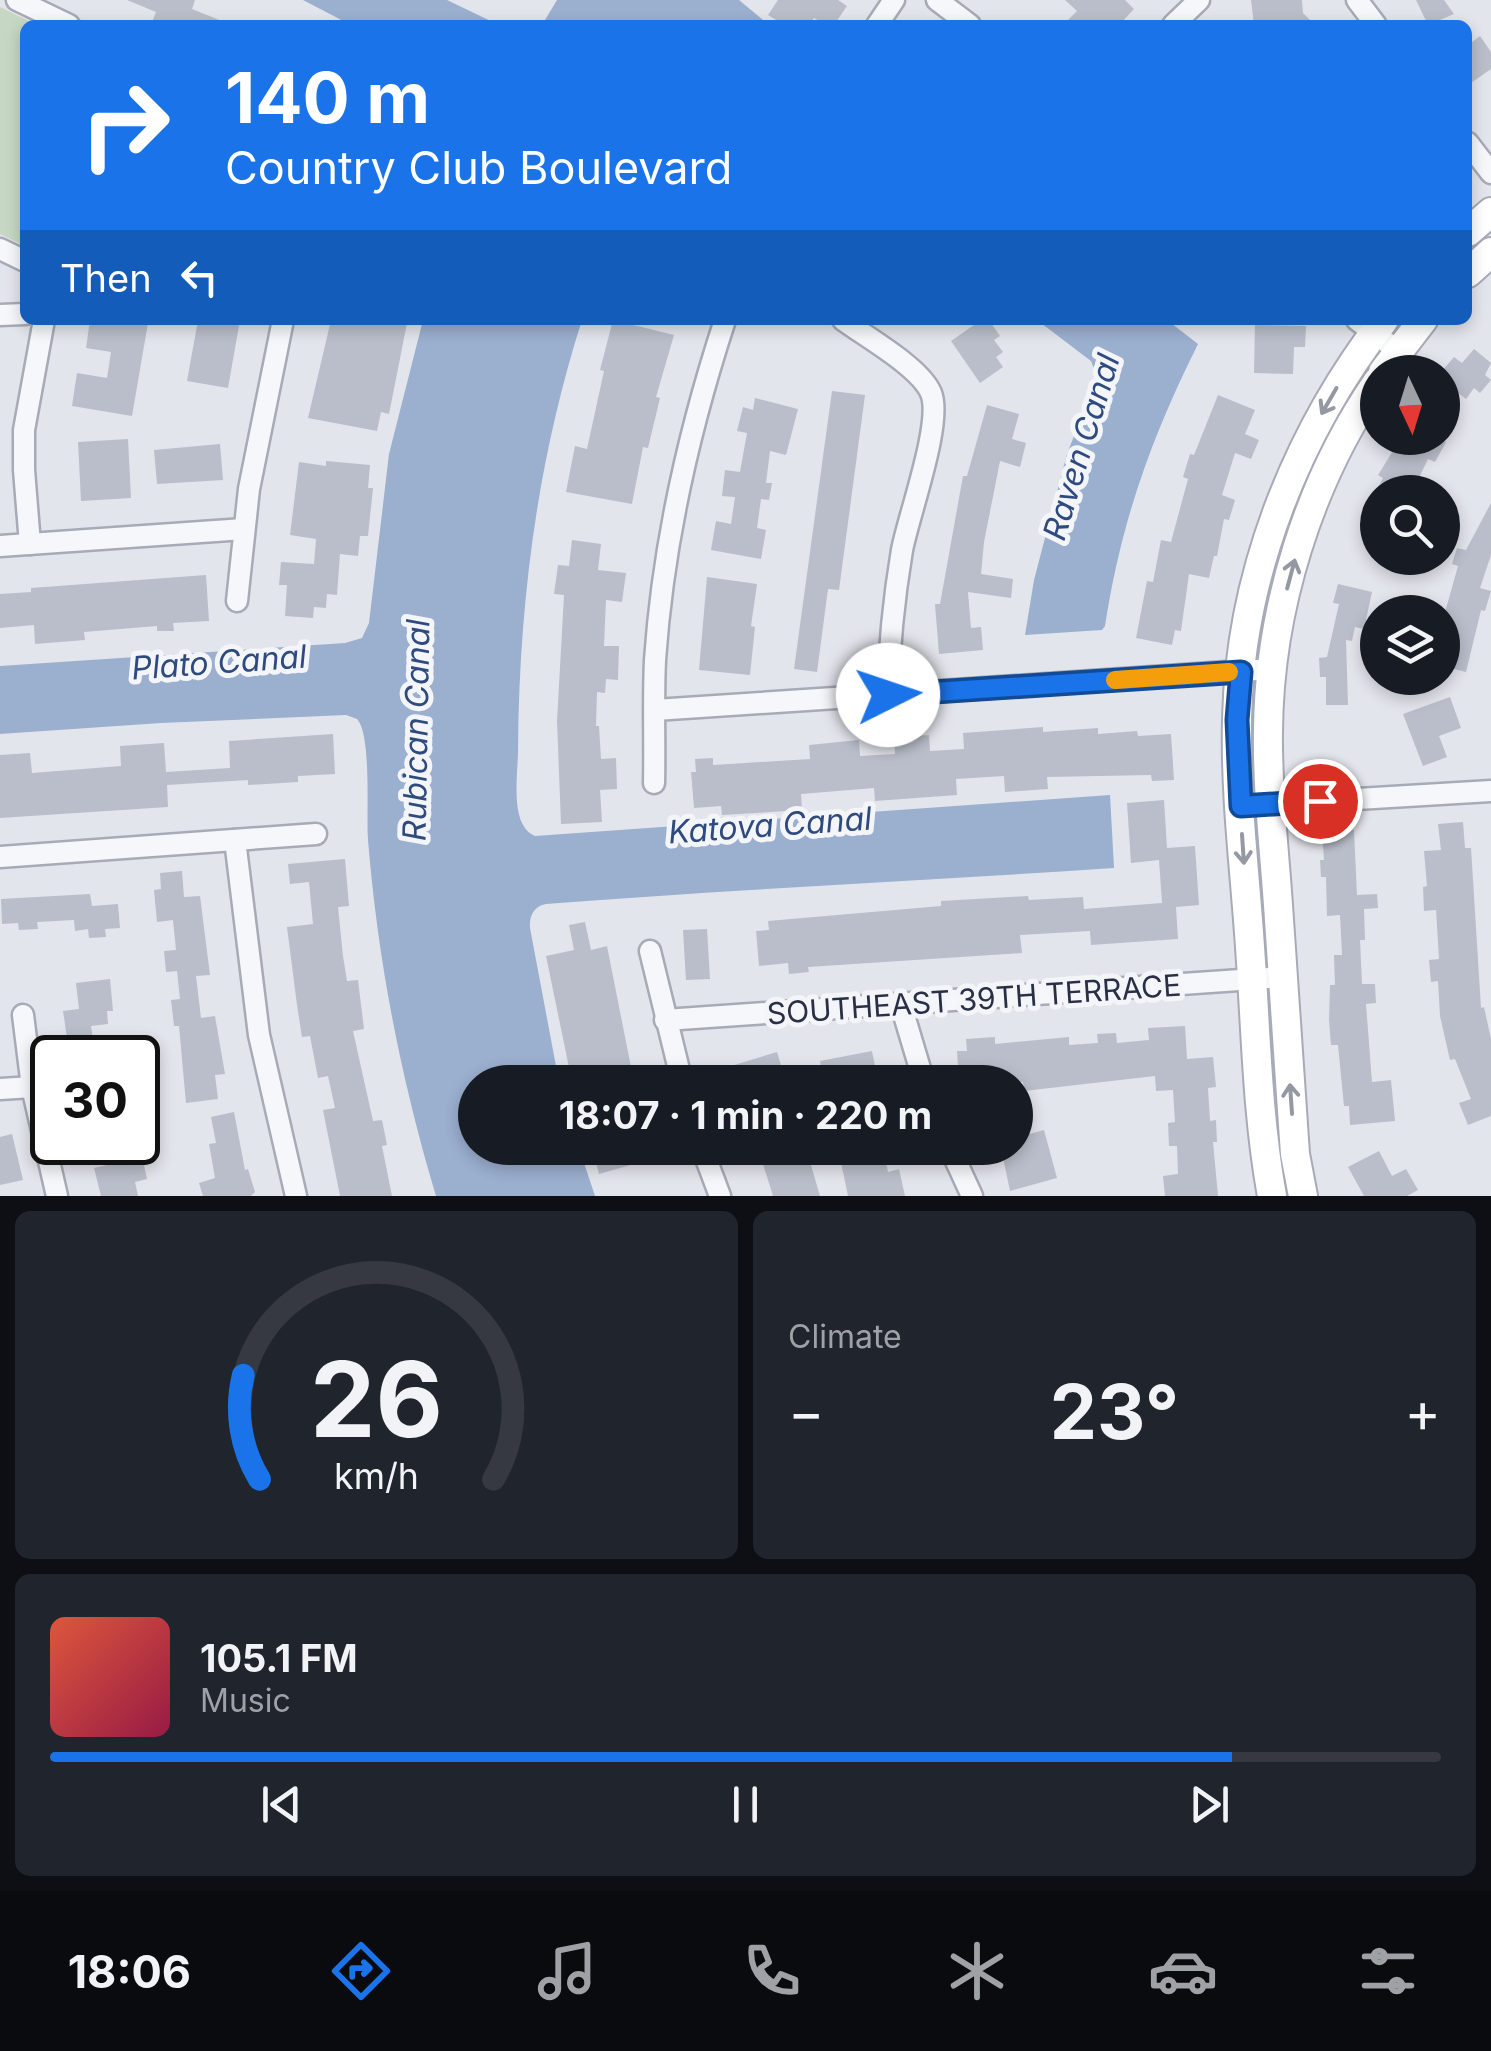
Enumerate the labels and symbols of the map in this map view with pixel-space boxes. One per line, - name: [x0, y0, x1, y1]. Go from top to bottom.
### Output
- water label: Raven Canal: [1034, 349, 1128, 545]
- north arrow: [1360, 355, 1460, 455]
- one-way arrow: [1319, 386, 1339, 415]
- one-way arrow: [1283, 559, 1301, 590]
- water label: Rubican Canal: [395, 618, 437, 841]
- water label: Plato Canal: [130, 636, 308, 688]
- position arrow: [836, 643, 940, 747]
- pin: [1278, 759, 1363, 844]
- water label: Katova Canal: [667, 798, 873, 852]
- one-way arrow: [1234, 833, 1253, 865]
- street label: SOUTHEAST 39TH TERRACE: [766, 967, 1182, 1031]
- speed limit sign: 30: [30, 1035, 160, 1165]
- one-way arrow: [1281, 1084, 1300, 1116]

